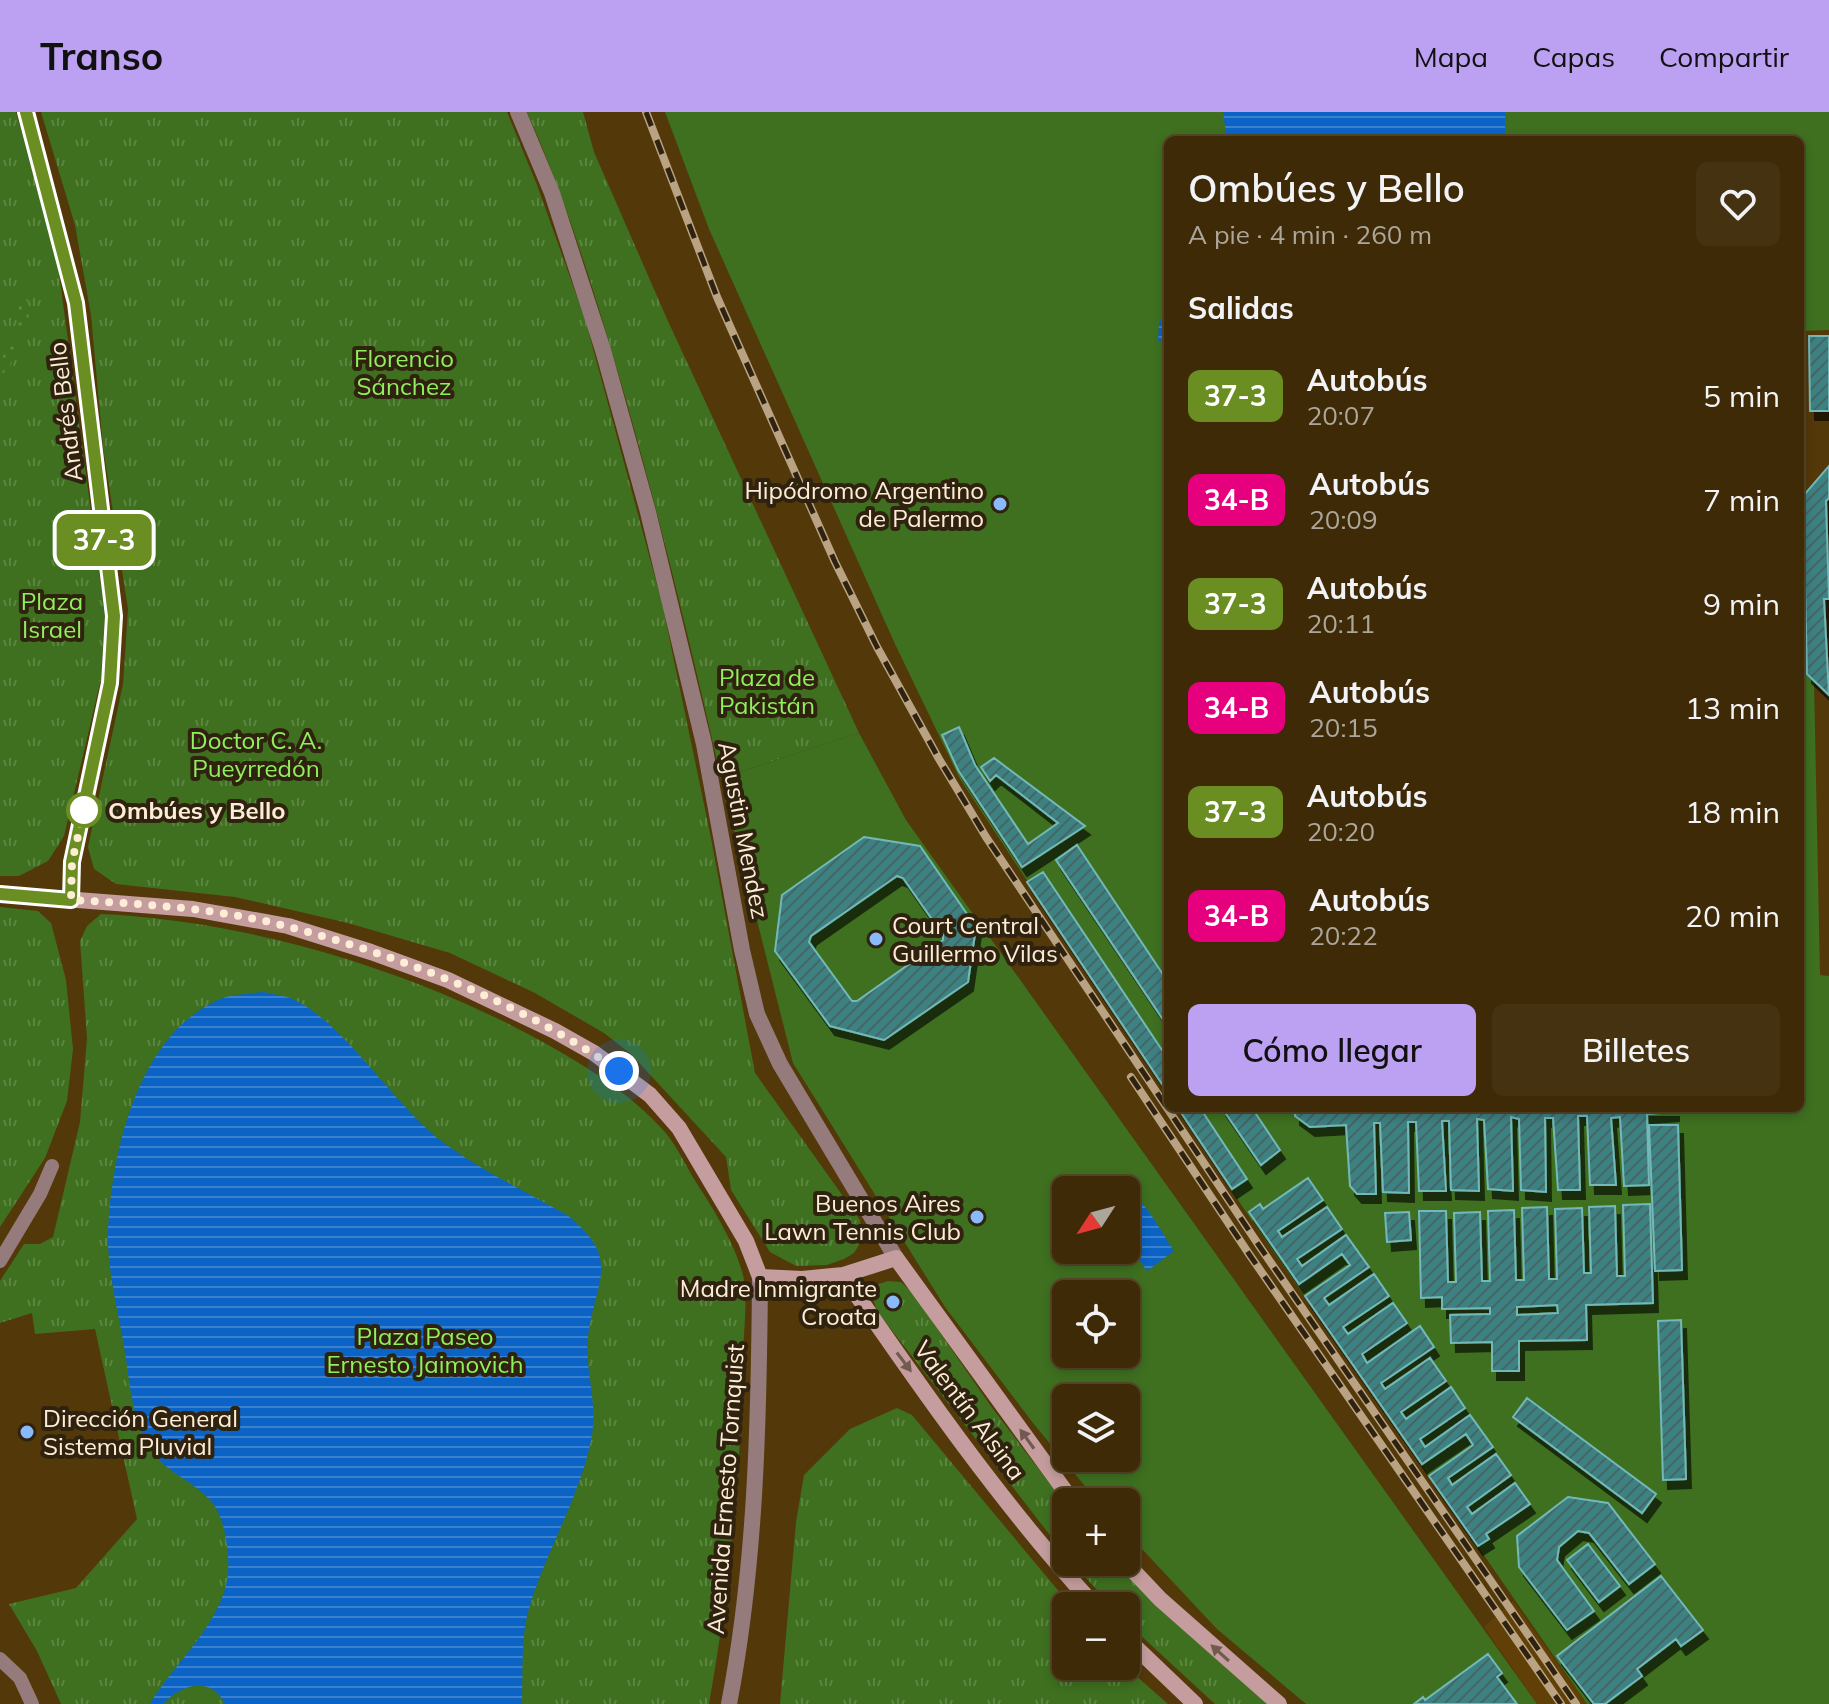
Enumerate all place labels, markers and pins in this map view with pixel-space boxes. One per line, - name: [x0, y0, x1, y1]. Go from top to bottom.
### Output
- place label: Hipódromo Argentino de Palermo: [744, 475, 984, 533]
- marker: Hipódromo Argentino de Palermo: [991, 495, 1009, 513]
- marker: Ombúes y Bello: [67, 793, 101, 827]
- place label: Ombúes y Bello: [108, 795, 285, 825]
- place label: Court Central Guillermo Vilas: [892, 910, 1058, 968]
- marker: Court Central Guillermo Vilas: [867, 930, 885, 948]
- place label: Buenos Aires Lawn Tennis Club: [764, 1188, 961, 1246]
- marker: Buenos Aires Lawn Tennis Club: [968, 1208, 986, 1226]
- place label: Madre Inmigrante Croata: [680, 1273, 877, 1331]
- marker: Madre Inmigrante Croata: [884, 1293, 902, 1311]
- place label: Dirección General Sistema Pluvial: [43, 1403, 238, 1461]
- marker: Dirección General Sistema Pluvial: [18, 1423, 36, 1441]

